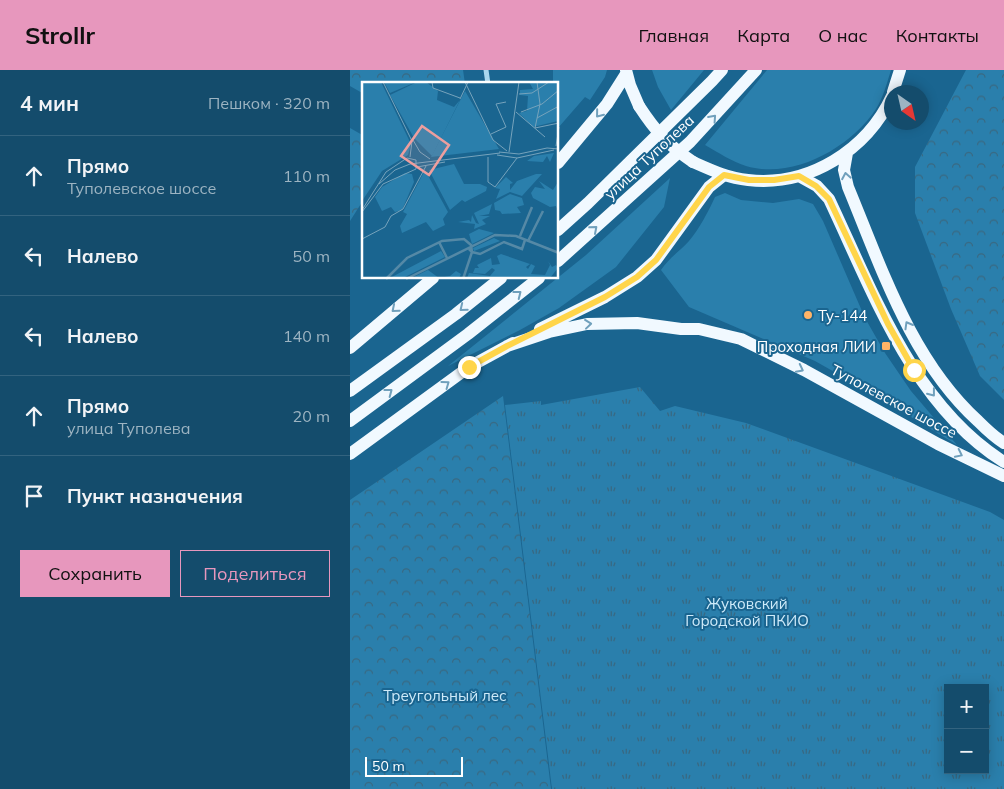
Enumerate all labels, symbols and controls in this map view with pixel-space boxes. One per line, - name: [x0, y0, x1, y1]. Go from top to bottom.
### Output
- text: Strollr: [25, 20, 95, 50]
- text: Главная: [639, 24, 709, 47]
- text: Карта: [737, 24, 790, 47]
- text: О нас: [818, 24, 868, 47]
- text: Контакты: [896, 24, 979, 47]
- inset map: [362, 82, 559, 279]
- north arrow: [884, 85, 929, 130]
- text: 4 мин: [20, 90, 79, 116]
- text: Пешком · 320 m: [208, 93, 330, 113]
- one-way arrow: [596, 108, 605, 117]
- street label: улица Туполева: [600, 111, 698, 203]
- one-way arrow: [707, 115, 716, 124]
- text: Прямо: [67, 154, 129, 178]
- icon: ahead: [20, 162, 48, 190]
- text: 110 m: [283, 166, 330, 186]
- one-way arrow: [841, 171, 851, 180]
- text: Туполевское шоссе: [67, 178, 216, 198]
- one-way arrow: [589, 226, 598, 235]
- icon: left: [20, 242, 48, 270]
- text: Налево: [67, 244, 139, 268]
- text: 50 m: [293, 246, 330, 266]
- one-way arrow: [513, 290, 522, 299]
- one-way arrow: [460, 302, 469, 310]
- one-way arrow: [392, 303, 401, 312]
- place label: Ty-144: [818, 306, 867, 325]
- marker: Ty-144: [802, 309, 814, 321]
- one-way arrow: [584, 319, 592, 330]
- icon: left: [20, 322, 48, 350]
- one-way arrow: [904, 322, 914, 331]
- text: Налево: [67, 324, 139, 348]
- text: 140 m: [283, 326, 330, 346]
- place label: Проходная ЛИИ: [757, 337, 876, 356]
- marker: Проходная ЛИИ: [880, 340, 892, 352]
- route end: [458, 356, 481, 379]
- route start: [903, 359, 926, 382]
- street label: Туполевское шоссе: [828, 360, 960, 442]
- one-way arrow: [795, 363, 804, 373]
- one-way arrow: [440, 381, 450, 390]
- one-way arrow: [927, 387, 935, 396]
- one-way arrow: [383, 389, 393, 398]
- text: Прямо: [67, 394, 129, 418]
- icon: ahead: [20, 402, 48, 430]
- text: 20 m: [293, 406, 330, 426]
- text: улица Туполева: [67, 418, 191, 438]
- one-way arrow: [954, 447, 963, 458]
- icon: arrive: [20, 482, 48, 510]
- text: Пункт назначения: [67, 484, 243, 508]
- button: Сохранить: [20, 550, 170, 597]
- button: Поделиться: [180, 550, 330, 597]
- park label: Жуковский Городской ПКИО: [685, 594, 809, 630]
- map controls: [944, 684, 989, 774]
- button: +: [944, 684, 989, 729]
- park label: Треугольный лес: [383, 686, 507, 705]
- button: −: [944, 729, 989, 774]
- scale bar: [365, 754, 462, 777]
- text: 50 m: [372, 757, 405, 775]

